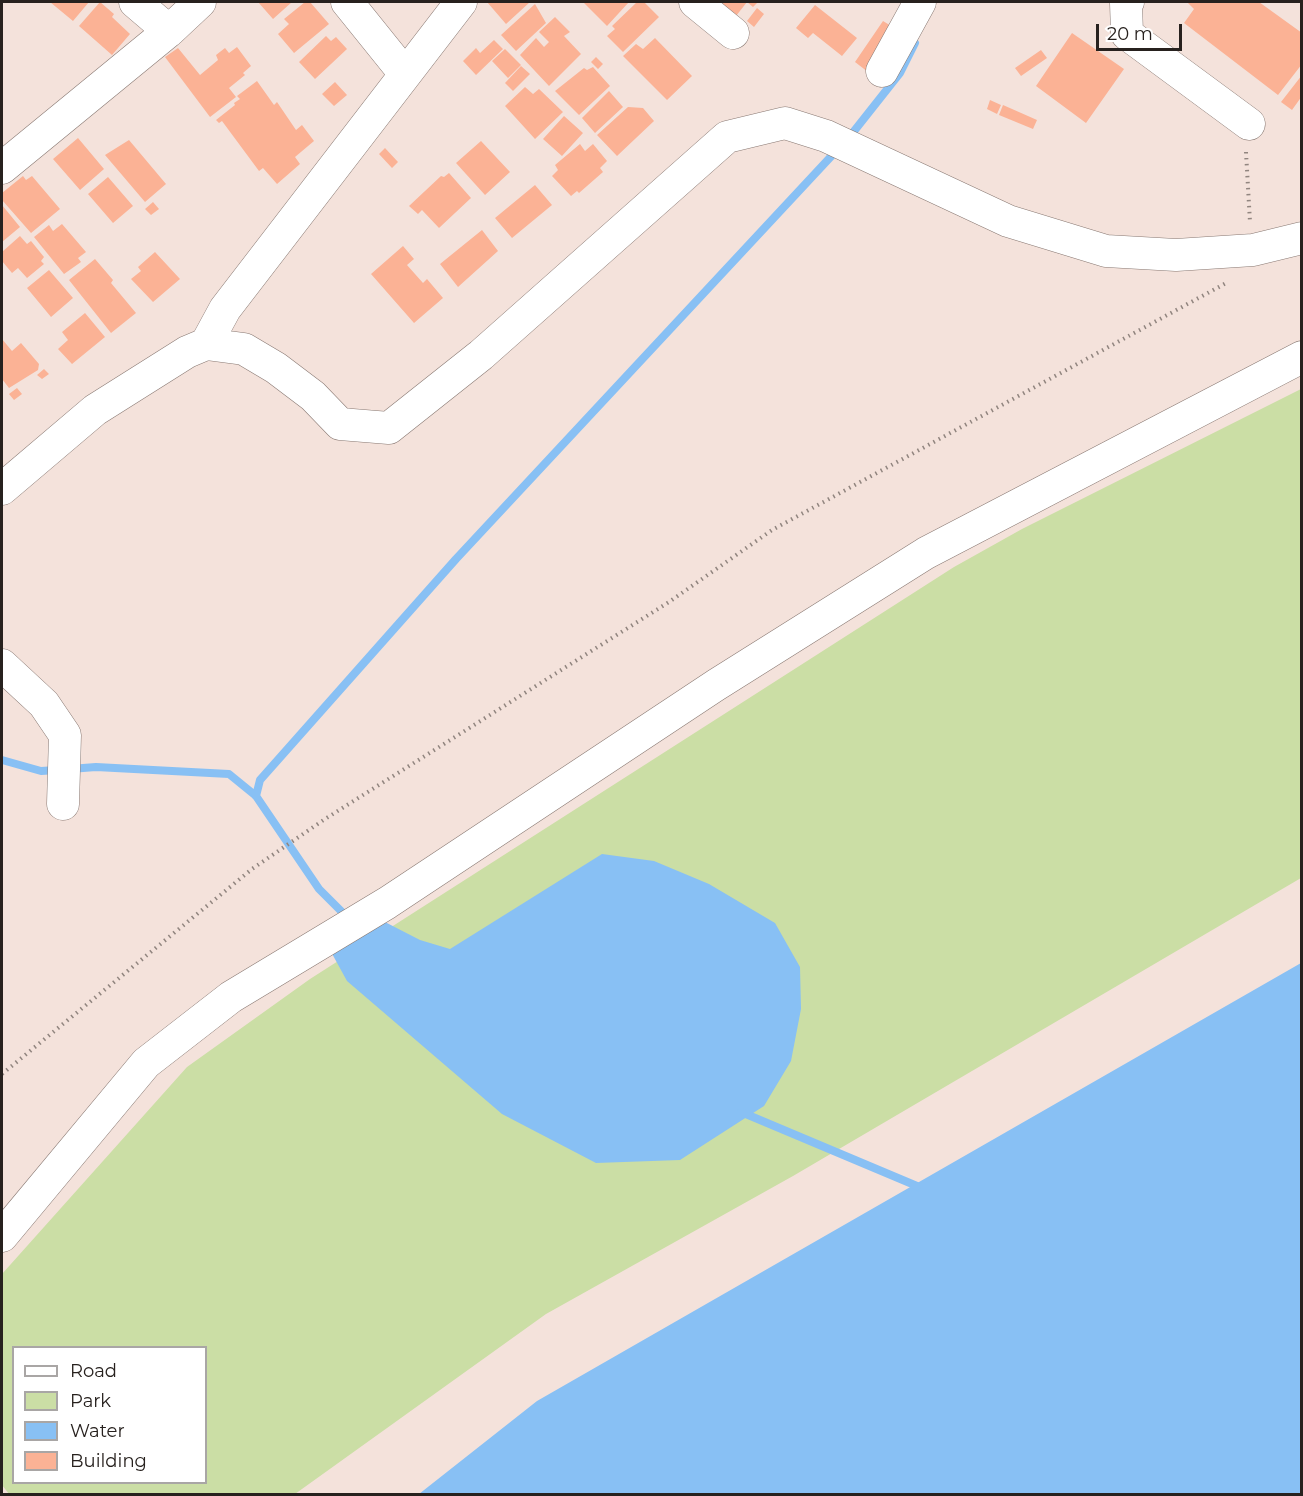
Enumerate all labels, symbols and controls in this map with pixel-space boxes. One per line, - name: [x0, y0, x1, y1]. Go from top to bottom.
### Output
- scale bar: [1099, 12, 1184, 50]
- text: 20 m: [1107, 23, 1153, 45]
- legend: [12, 1346, 207, 1484]
- text: Road: [70, 1360, 117, 1382]
- text: Park: [70, 1390, 111, 1412]
- text: Water: [70, 1420, 125, 1442]
- text: Building: [70, 1450, 147, 1472]

